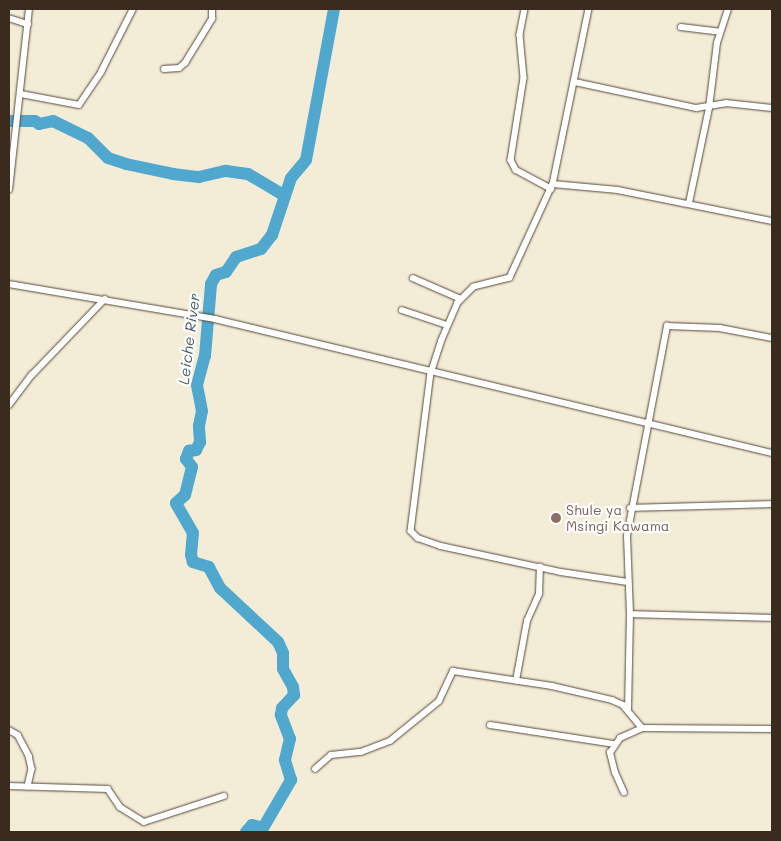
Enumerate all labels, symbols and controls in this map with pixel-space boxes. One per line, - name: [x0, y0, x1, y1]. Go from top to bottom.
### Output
- water label: Leiche River: [174, 292, 204, 386]
- place label: Shule ya Msingi Kawama: [566, 502, 670, 534]
- marker: Shule ya Msingi Kawama: [550, 512, 562, 524]

